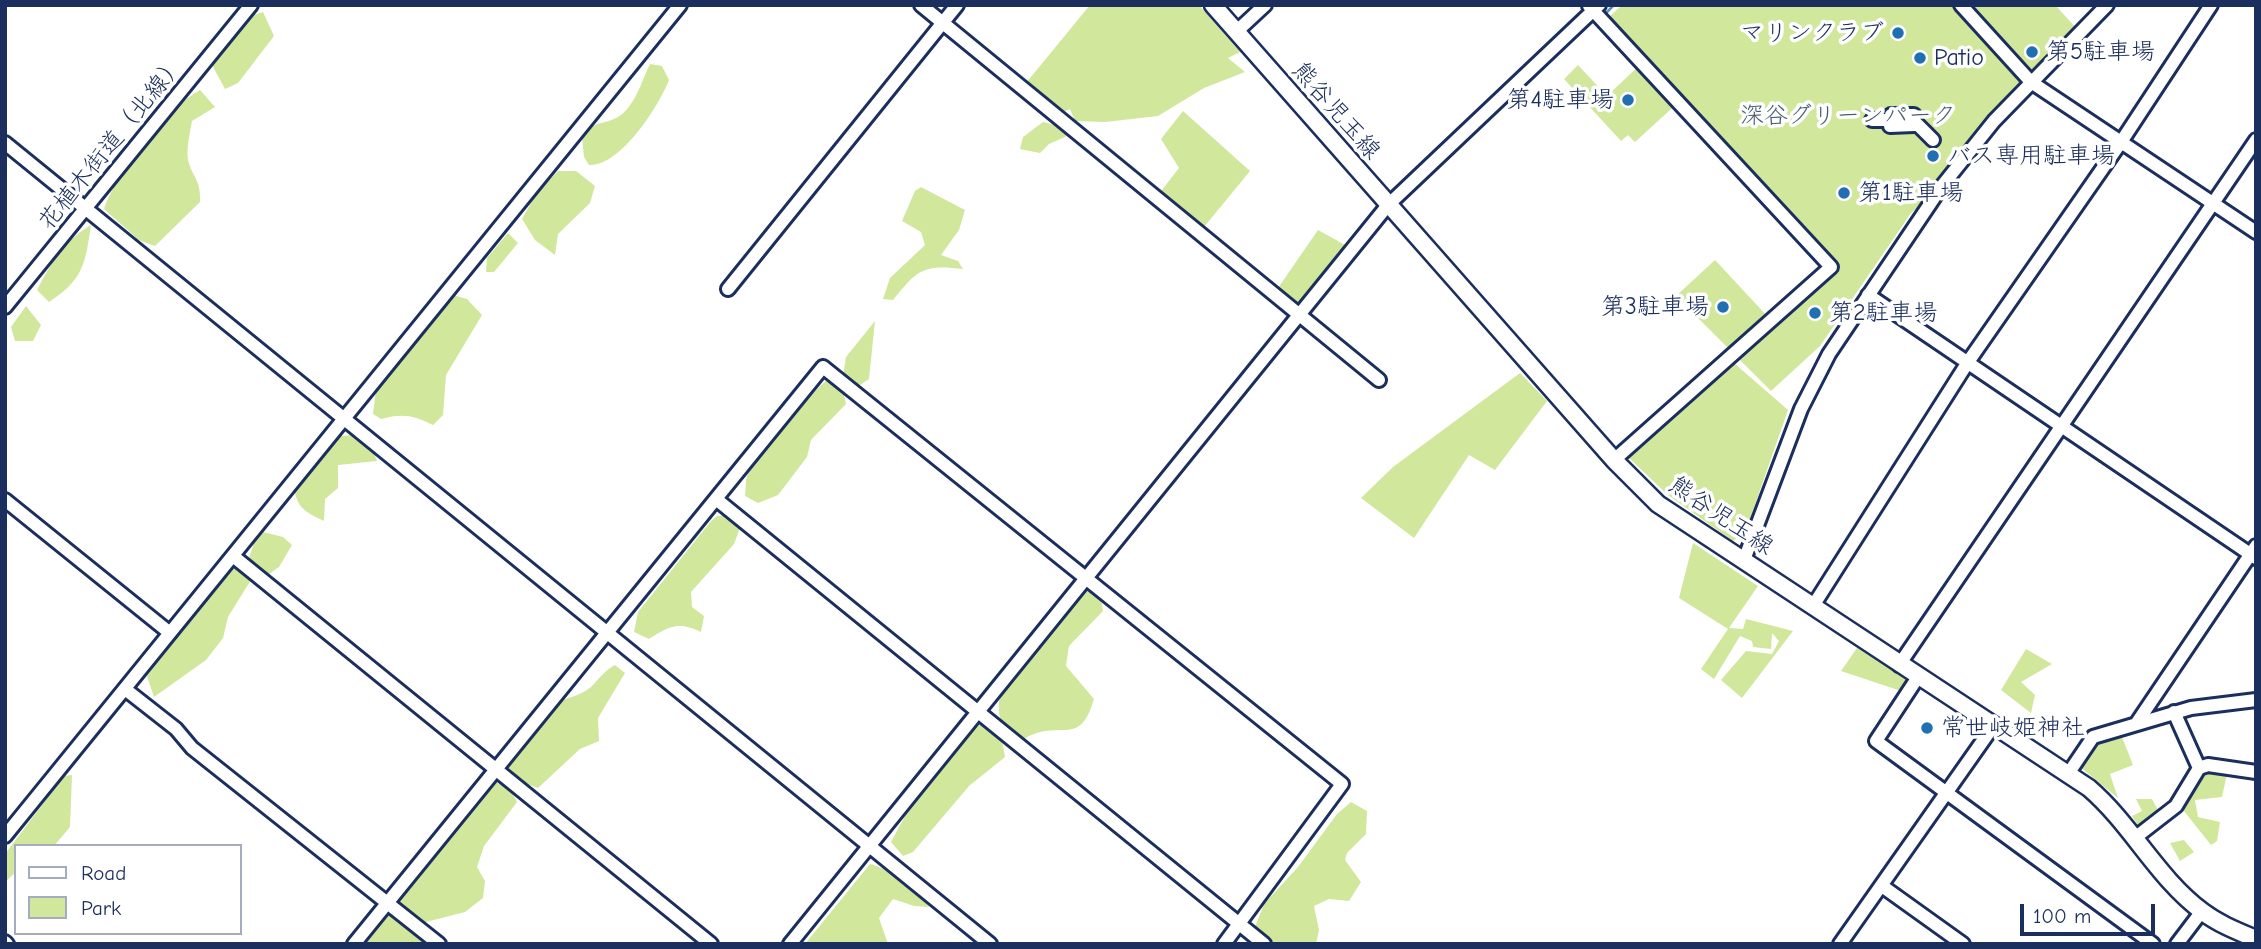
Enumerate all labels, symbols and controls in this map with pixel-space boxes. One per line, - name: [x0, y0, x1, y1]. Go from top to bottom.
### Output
- place label: マリンクラブ: [1740, 19, 1884, 47]
- marker: マリンクラブ: [1890, 25, 1906, 41]
- place label: 第5駐車場: [2046, 38, 2155, 66]
- place label: Patio: [1934, 44, 1984, 72]
- marker: 第5駐車場: [2024, 44, 2040, 60]
- street label: 花植木街道（北線）: [33, 50, 191, 236]
- marker: Patio: [1912, 50, 1928, 66]
- street label: 熊谷児玉線: [1286, 56, 1386, 166]
- place label: 第4駐車場: [1506, 86, 1614, 114]
- marker: 第4駐車場: [1620, 92, 1636, 108]
- park label: 深谷グリーンパーク: [1740, 102, 1956, 130]
- place label: バス専用駐車場: [1947, 142, 2115, 170]
- marker: バス専用駐車場: [1925, 148, 1941, 164]
- place label: 第1駐車場: [1858, 179, 1964, 207]
- marker: 第1駐車場: [1836, 185, 1852, 201]
- place label: 第3駐車場: [1601, 293, 1709, 321]
- marker: 第3駐車場: [1715, 299, 1731, 315]
- place label: 第2駐車場: [1829, 299, 1938, 327]
- marker: 第2駐車場: [1807, 305, 1823, 321]
- street label: 熊谷児玉線: [1663, 471, 1779, 561]
- place label: 常世岐姫神社: [1941, 714, 2085, 742]
- marker: 常世岐姫神社: [1919, 720, 1935, 736]
- legend: [14, 844, 242, 935]
- text: Road: [81, 861, 126, 885]
- scale bar: [2023, 890, 2158, 934]
- text: Park: [81, 896, 121, 920]
- text: 100 m: [2033, 904, 2091, 928]

